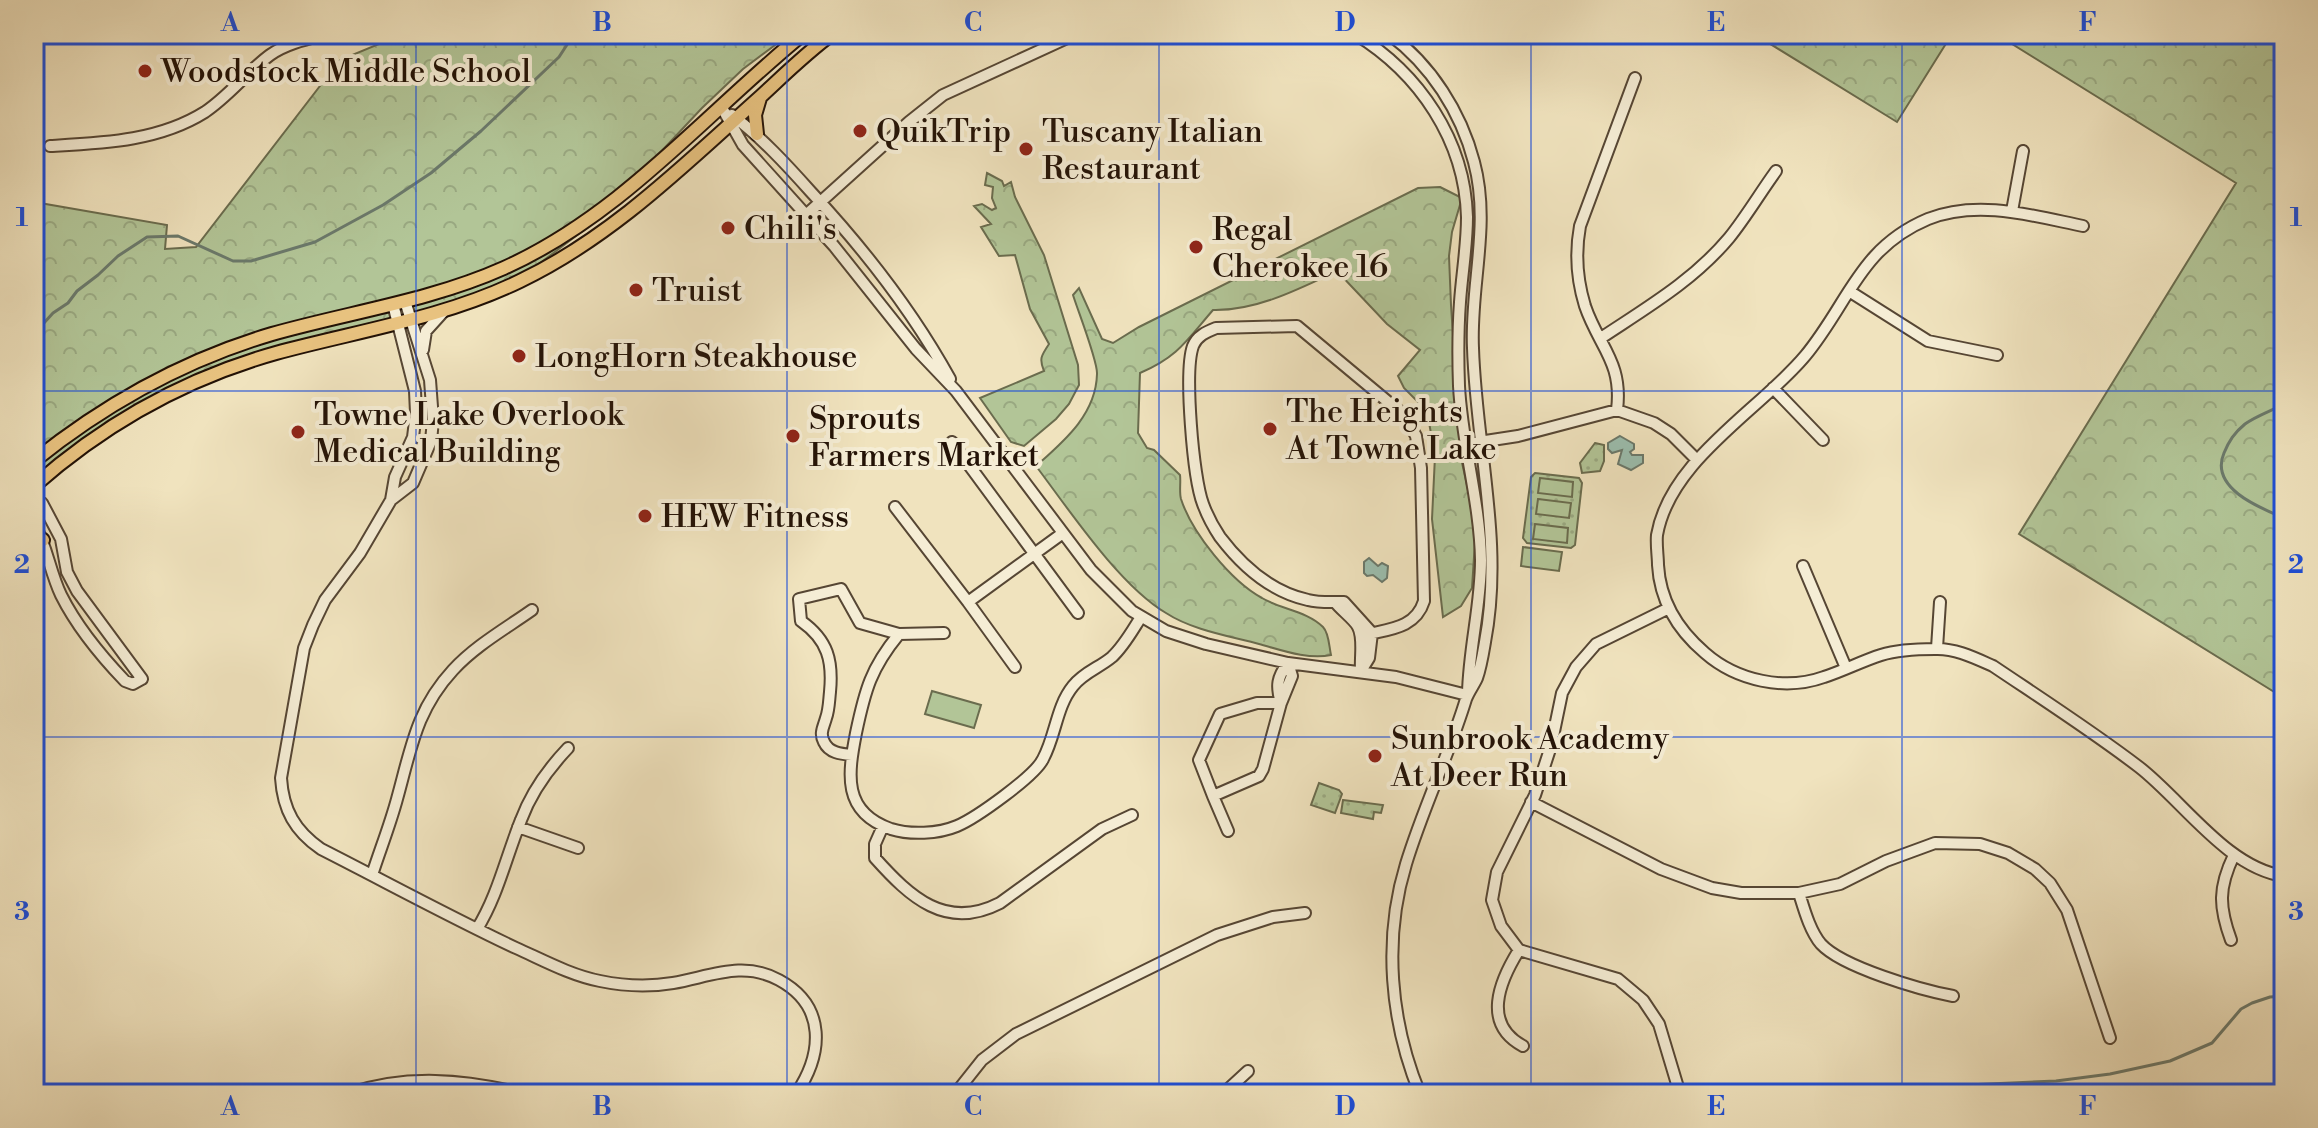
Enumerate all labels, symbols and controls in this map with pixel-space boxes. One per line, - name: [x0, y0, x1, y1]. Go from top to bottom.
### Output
- text: A: [220, 7, 240, 39]
- text: B: [592, 7, 612, 39]
- text: C: [964, 7, 982, 39]
- text: D: [1335, 7, 1355, 39]
- text: E: [1707, 7, 1725, 39]
- text: F: [2079, 7, 2097, 39]
- place label: Woodstock Middle School: [160, 52, 531, 92]
- marker: Woodstock Middle School: [136, 62, 154, 80]
- place label: QuikTrip: [876, 112, 1011, 152]
- place label: Tuscany Italian Restaurant: [1042, 112, 1263, 189]
- marker: QuikTrip: [851, 122, 869, 140]
- marker: Tuscany Italian Restaurant: [1017, 140, 1035, 158]
- text: 1: [16, 202, 29, 234]
- text: 1: [2290, 202, 2303, 234]
- place label: Chili's: [744, 209, 837, 249]
- place label: Regal Cherokee 16: [1212, 210, 1388, 287]
- marker: Chili's: [719, 219, 737, 237]
- marker: Regal Cherokee 16: [1187, 238, 1205, 256]
- place label: Truist: [652, 271, 742, 311]
- marker: Truist: [627, 281, 645, 299]
- place label: LongHorn Steakhouse: [535, 337, 857, 377]
- marker: LongHorn Steakhouse: [510, 347, 528, 365]
- place label: The Heights At Towne Lake: [1285, 392, 1497, 469]
- place label: Towne Lake Overlook Medical Building: [314, 395, 626, 472]
- place label: Sprouts Farmers Market: [809, 399, 1039, 476]
- marker: The Heights At Towne Lake: [1261, 420, 1279, 438]
- marker: Towne Lake Overlook Medical Building: [289, 423, 307, 441]
- marker: Sprouts Farmers Market: [784, 427, 802, 445]
- place label: HEW Fitness: [661, 497, 849, 537]
- marker: HEW Fitness: [636, 507, 654, 525]
- text: 2: [14, 549, 30, 581]
- text: 2: [2288, 549, 2304, 581]
- place label: Sunbrook Academy At Deer Run: [1390, 719, 1669, 796]
- marker: Sunbrook Academy At Deer Run: [1366, 747, 1384, 765]
- text: 3: [14, 896, 30, 928]
- text: 3: [2288, 896, 2304, 928]
- text: A: [220, 1091, 240, 1123]
- text: B: [592, 1091, 612, 1123]
- text: C: [964, 1091, 982, 1123]
- text: D: [1335, 1091, 1355, 1123]
- text: E: [1707, 1091, 1725, 1123]
- text: F: [2079, 1091, 2097, 1123]

